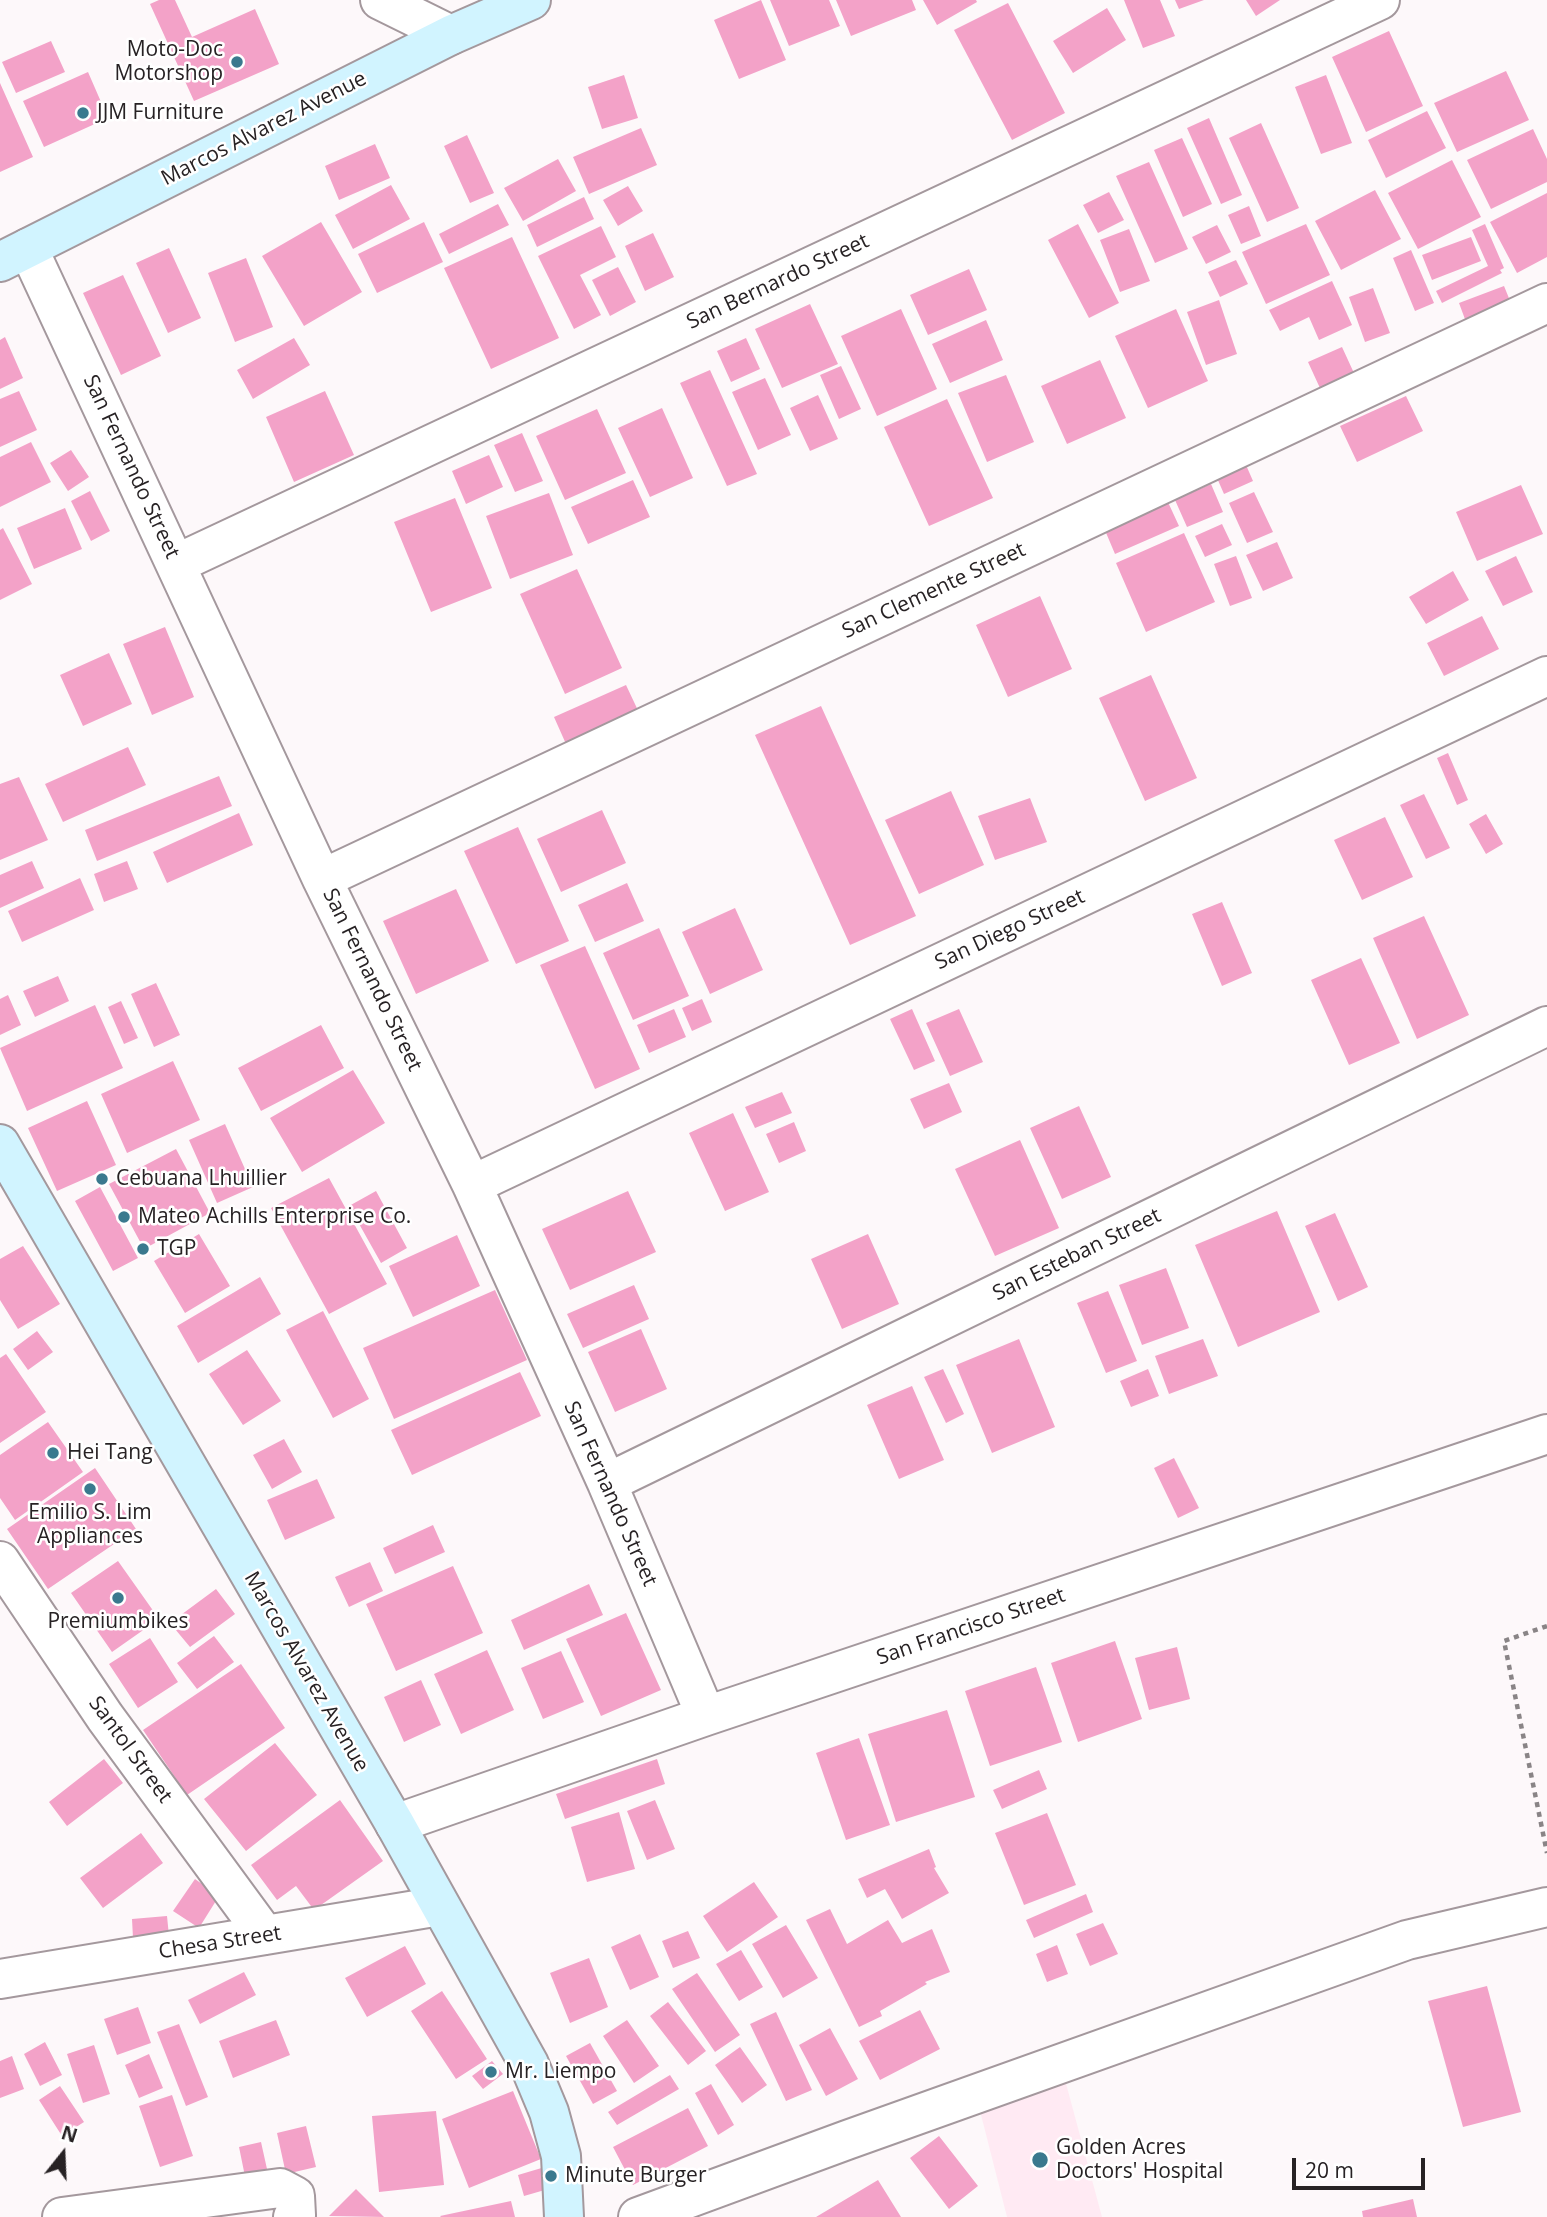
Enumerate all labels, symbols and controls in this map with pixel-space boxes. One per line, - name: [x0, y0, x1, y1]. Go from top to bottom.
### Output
- place label: Moto-Doc Motorshop: [114, 37, 223, 87]
- marker: Moto-Doc Motorshop: [229, 54, 245, 70]
- street label: Marcos Alvarez Avenue: [157, 66, 371, 192]
- place label: JJM Furniture: [97, 100, 224, 126]
- marker: JJM Furniture: [75, 105, 91, 121]
- street label: San Bernardo Street: [683, 229, 873, 335]
- street label: San Fernando Street: [77, 371, 185, 563]
- street label: San Clemente Street: [838, 537, 1030, 645]
- street label: San Diego Street: [931, 884, 1089, 976]
- street label: San Fernando Street: [317, 885, 427, 1075]
- place label: Cebuana Lhuillier: [116, 1166, 287, 1192]
- marker: Cebuana Lhuillier: [94, 1171, 110, 1187]
- street label: San Esteban Street: [989, 1203, 1165, 1307]
- place label: Mateo Achills Enterprise Co.: [138, 1204, 411, 1230]
- marker: Mateo Achills Enterprise Co.: [116, 1209, 132, 1225]
- place label: TGP: [157, 1236, 196, 1262]
- marker: TGP: [135, 1241, 151, 1257]
- street label: San Fernando Street: [558, 1398, 662, 1590]
- place label: Hei Tang: [67, 1440, 153, 1466]
- marker: Hei Tang: [45, 1445, 61, 1461]
- marker: Emilio S. Lim Appliances: [82, 1481, 98, 1497]
- place label: Emilio S. Lim Appliances: [28, 1500, 152, 1550]
- street label: Marcos Alvarez Avenue: [238, 1567, 374, 1777]
- street label: San Francisco Street: [873, 1583, 1069, 1671]
- marker: Premiumbikes: [110, 1590, 126, 1606]
- place label: Premiumbikes: [47, 1609, 189, 1635]
- street label: Santol Street: [83, 1692, 177, 1808]
- street label: Chesa Street: [157, 1921, 283, 1965]
- place label: Mr. Liempo: [505, 2059, 616, 2085]
- marker: Mr. Liempo: [483, 2064, 499, 2080]
- north arrow: [28, 2119, 98, 2189]
- text: N: [58, 2119, 81, 2149]
- place label: Golden Acres Doctors' Hospital: [1056, 2135, 1223, 2185]
- scale bar: [1295, 2144, 1428, 2188]
- marker: Golden Acres Doctors' Hospital: [1030, 2150, 1050, 2170]
- text: 20 m: [1305, 2156, 1354, 2184]
- place label: Minute Burger: [565, 2163, 706, 2189]
- marker: Minute Burger: [543, 2168, 559, 2184]

